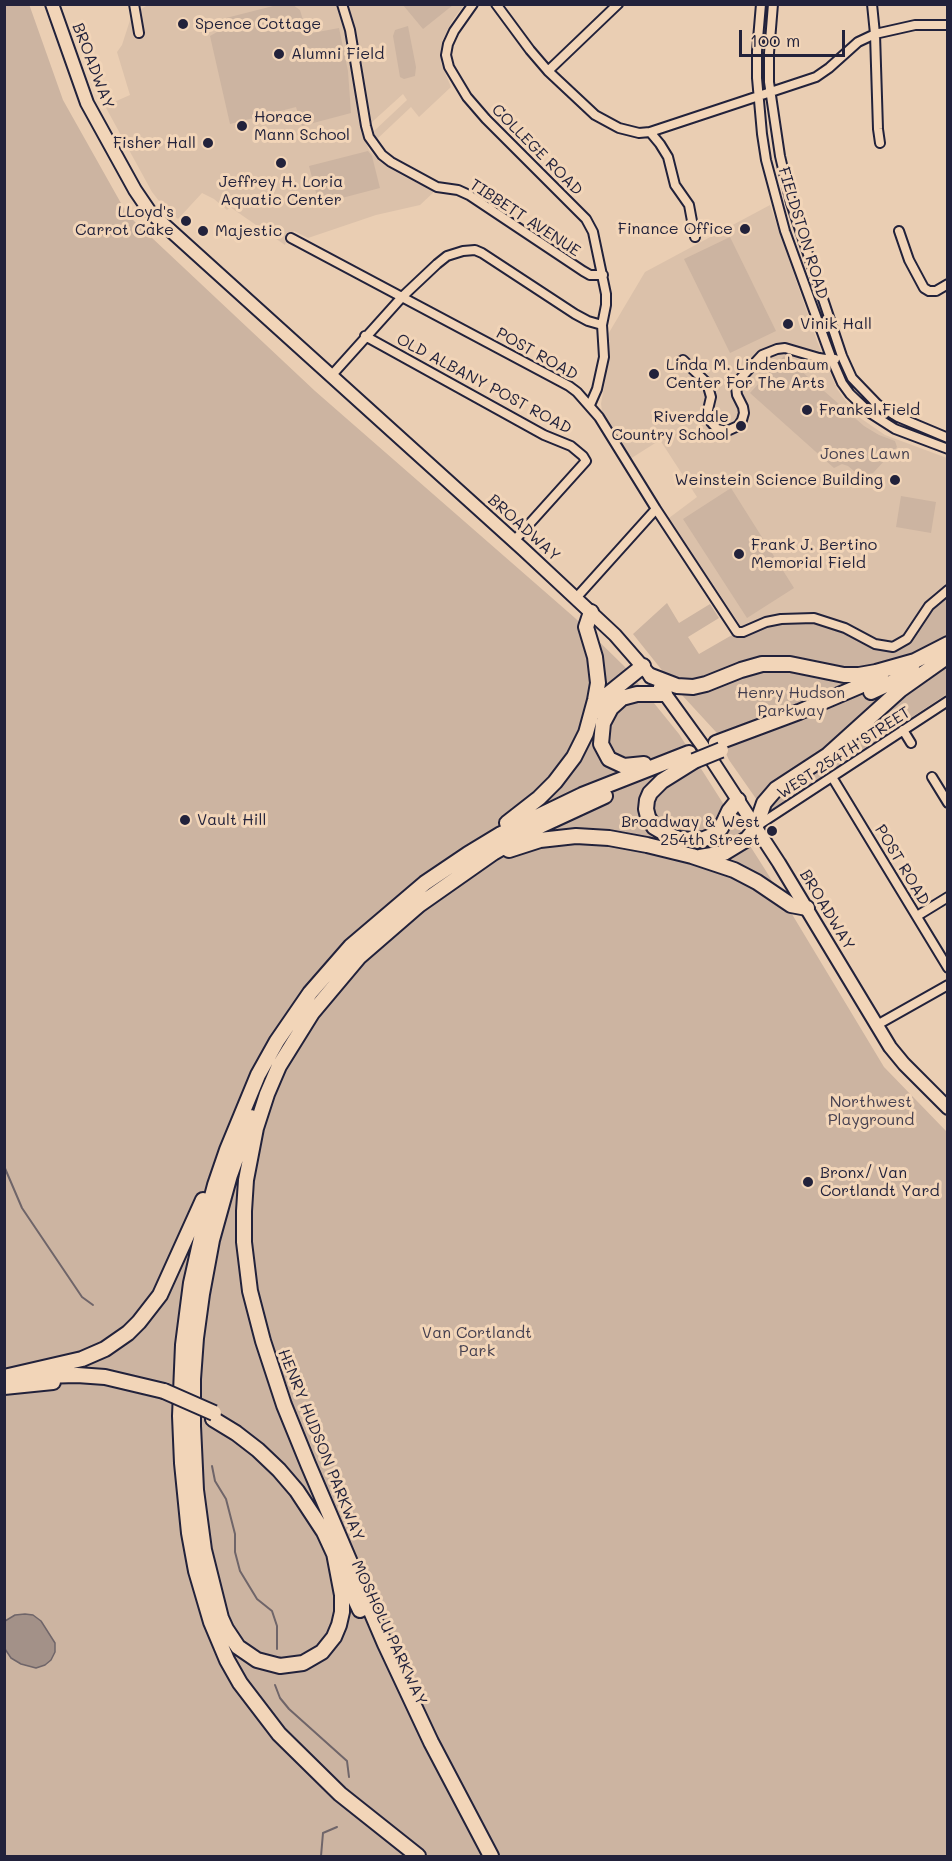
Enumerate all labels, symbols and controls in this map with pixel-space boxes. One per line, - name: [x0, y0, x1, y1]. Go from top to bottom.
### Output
- place label: Spence Cottage: [195, 14, 321, 34]
- marker: Spence Cottage: [176, 17, 190, 31]
- scale bar: [742, 18, 848, 56]
- street label: BROADWAY: [68, 20, 118, 112]
- text: 100 m: [750, 28, 800, 52]
- place label: Alumni Field: [291, 44, 384, 64]
- marker: Alumni Field: [272, 47, 286, 61]
- street label: COLLEGE ROAD: [487, 100, 587, 200]
- place label: Horace Mann School: [254, 107, 350, 145]
- marker: Horace Mann School: [235, 119, 249, 133]
- place label: Fisher Hall: [113, 133, 196, 153]
- marker: Fisher Hall: [201, 136, 215, 150]
- marker: Jeffrey H. Loria Aquatic Center: [274, 156, 288, 170]
- street label: FIELDSTON ROAD: [774, 165, 832, 301]
- place label: Jeffrey H. Loria Aquatic Center: [219, 172, 343, 210]
- street label: TIBBETT AVENUE: [466, 175, 584, 261]
- place label: LLoyd's Carrot Cake: [75, 202, 174, 240]
- marker: LLoyd's Carrot Cake: [179, 214, 193, 228]
- place label: Finance Office: [618, 219, 733, 239]
- place label: Majestic: [215, 221, 282, 241]
- marker: Finance Office: [738, 222, 752, 236]
- marker: Majestic: [196, 224, 210, 238]
- place label: Vinik Hall: [800, 314, 872, 334]
- marker: Vinik Hall: [781, 317, 795, 331]
- street label: POST ROAD: [493, 324, 581, 384]
- street label: OLD ALBANY POST ROAD: [393, 330, 575, 438]
- place label: Linda M. Lindenbaum Center For The Arts: [666, 355, 829, 393]
- marker: Linda M. Lindenbaum Center For The Arts: [647, 367, 661, 381]
- place label: Frankel Field: [819, 400, 920, 420]
- marker: Frankel Field: [800, 403, 814, 417]
- place label: Riverdale Country School: [611, 407, 729, 445]
- marker: Riverdale Country School: [734, 419, 748, 433]
- park label: Jones Lawn: [820, 444, 910, 464]
- place label: Weinstein Science Building: [674, 470, 883, 490]
- marker: Weinstein Science Building: [888, 473, 902, 487]
- street label: BROADWAY: [484, 491, 564, 565]
- place label: Frank J. Bertino Memorial Field: [751, 535, 877, 573]
- marker: Frank J. Bertino Memorial Field: [732, 547, 746, 561]
- park label: Henry Hudson Parkway: [737, 683, 845, 721]
- street label: WEST 254TH STREET: [774, 703, 914, 803]
- place label: Vault Hill: [197, 810, 267, 830]
- place label: Broadway & West 254th Street: [621, 812, 760, 850]
- marker: Vault Hill: [178, 813, 192, 827]
- street label: POST ROAD: [870, 821, 934, 909]
- marker: Broadway & West 254th Street: [765, 824, 779, 838]
- street label: BROADWAY: [795, 866, 859, 954]
- park label: Northwest Playground: [828, 1092, 914, 1130]
- place label: Bronx/ Van Cortlandt Yard: [820, 1163, 940, 1201]
- marker: Bronx/ Van Cortlandt Yard: [801, 1175, 815, 1189]
- park label: Van Cortlandt Park: [422, 1323, 532, 1361]
- street label: HENRY HUDSON PARKWAY: [274, 1346, 368, 1544]
- street label: MOSHOLU PARKWAY: [347, 1557, 431, 1709]

